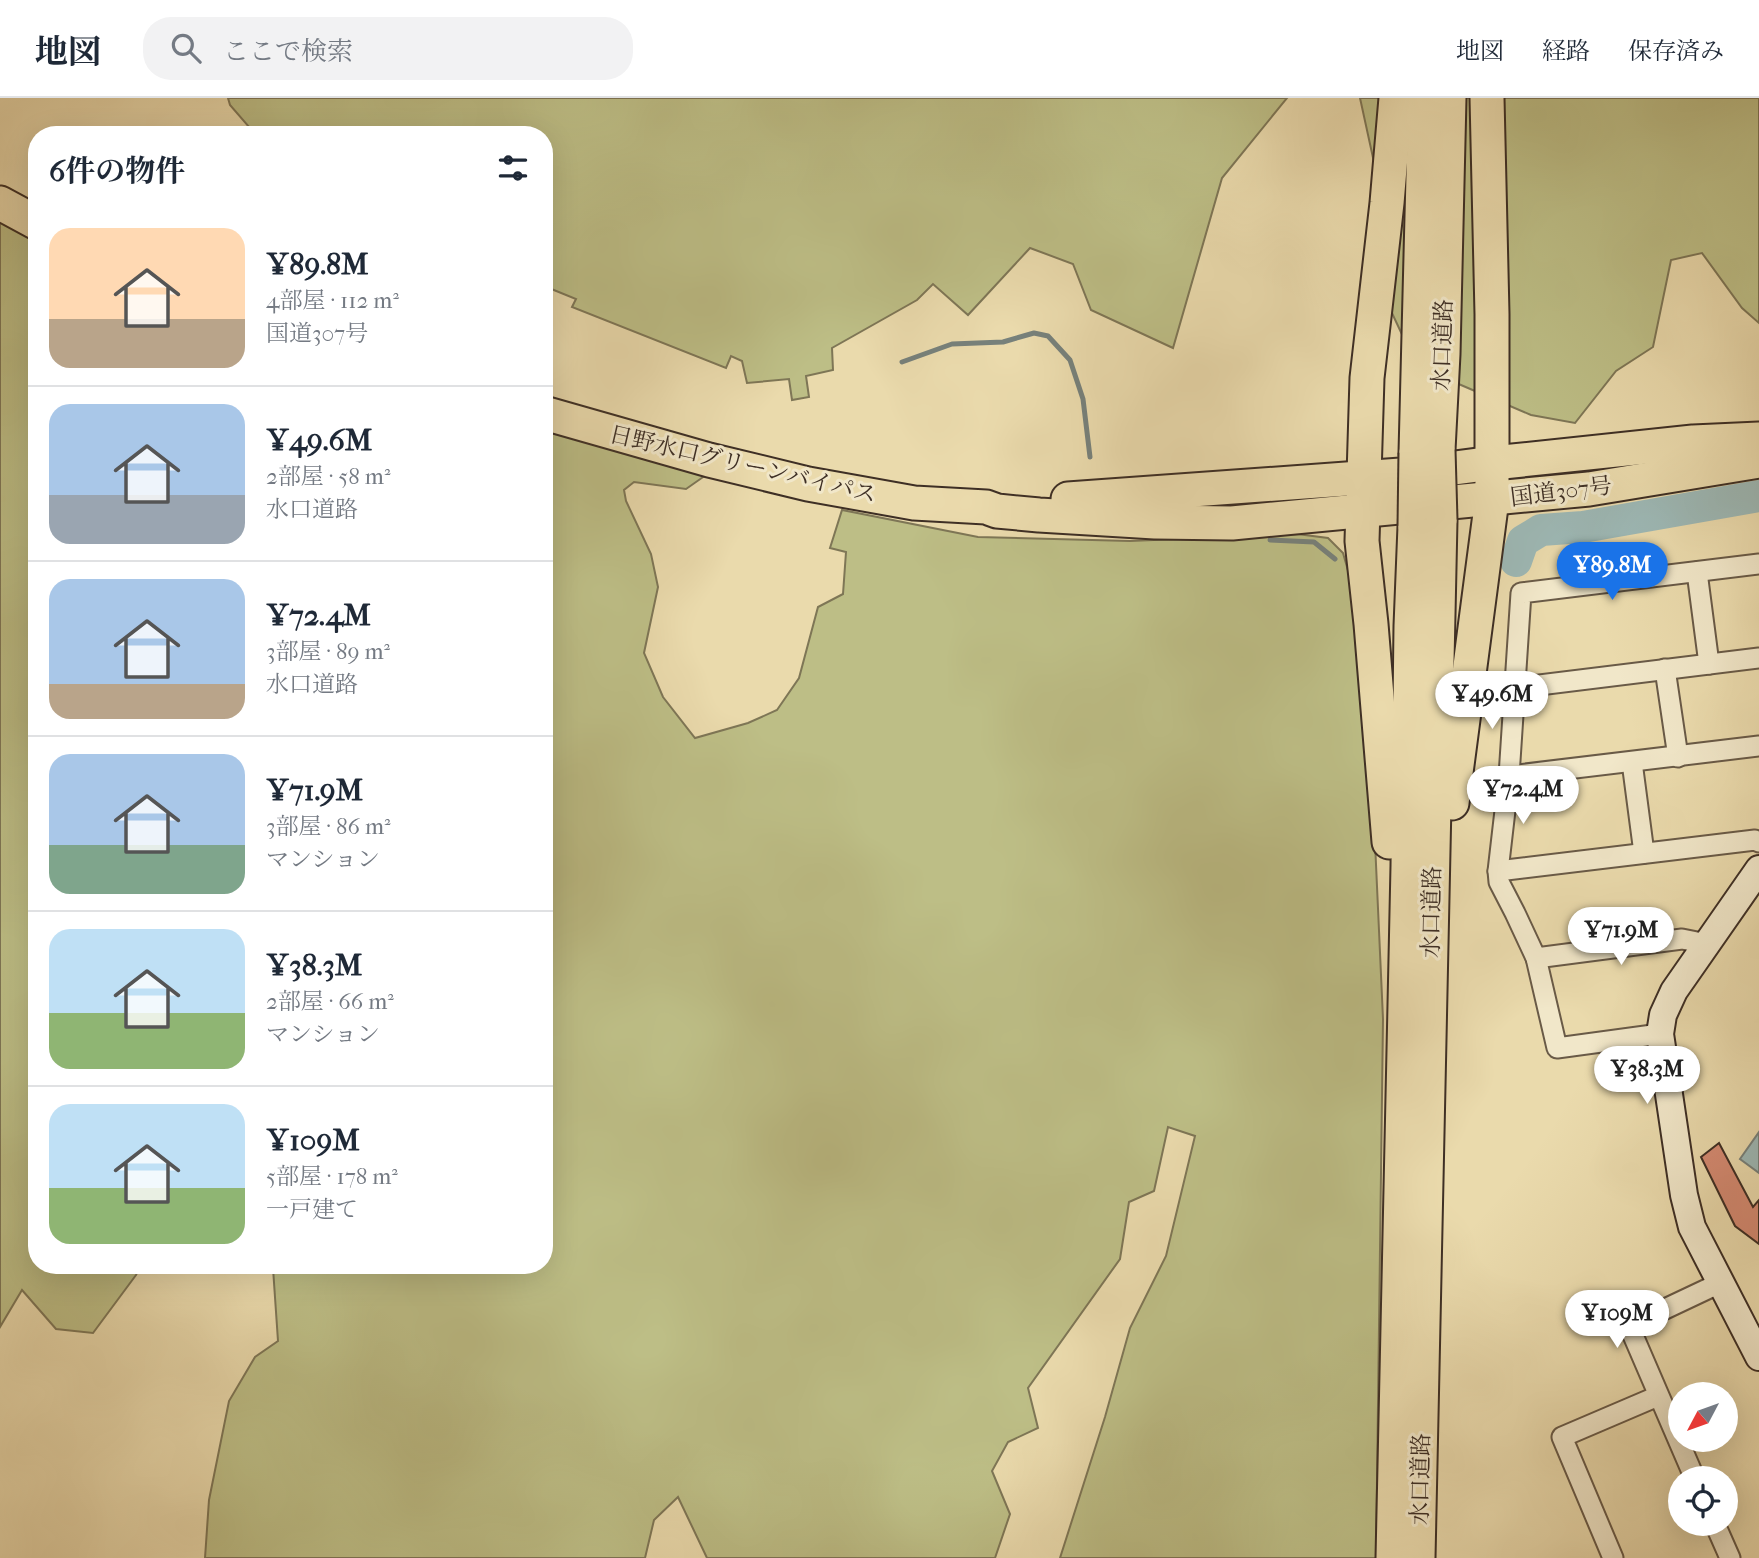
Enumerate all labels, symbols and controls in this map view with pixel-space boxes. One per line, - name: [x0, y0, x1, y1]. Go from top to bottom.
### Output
- search box: [143, 17, 633, 80]
- icon: search: [167, 29, 205, 67]
- text: 地図: [35, 33, 101, 72]
- text: ここで検索: [223, 36, 353, 67]
- text: 地図: [1456, 37, 1504, 65]
- text: 経路: [1542, 37, 1590, 65]
- text: 保存済み: [1628, 37, 1724, 65]
- icon: filters: [494, 149, 532, 187]
- text: 6件の物件: [49, 154, 185, 189]
- text: ¥89.8M: [266, 247, 368, 282]
- icon: home: [105, 256, 189, 340]
- text: 4部屋 · 112 m²: [266, 287, 399, 314]
- street label: 水口道路: [1427, 299, 1458, 391]
- text: 国道307号: [266, 320, 368, 347]
- street label: 日野水口グリーンバイパス: [607, 421, 879, 508]
- text: ¥49.6M: [266, 423, 372, 458]
- icon: home: [105, 432, 189, 516]
- text: 2部屋 · 58 m²: [266, 463, 390, 490]
- street label: 国道307号: [1509, 472, 1613, 511]
- text: 水口道路: [266, 496, 358, 523]
- pin: ¥89.8M: [1555, 542, 1669, 602]
- text: ¥89.8M: [1573, 551, 1651, 578]
- text: ¥72.4M: [266, 598, 371, 633]
- icon: home: [105, 607, 189, 691]
- text: 3部屋 · 89 m²: [266, 638, 390, 665]
- text: 水口道路: [266, 671, 358, 698]
- pin: ¥49.6M: [1435, 672, 1549, 731]
- text: ¥49.6M: [1451, 680, 1533, 707]
- pin: ¥72.4M: [1466, 766, 1580, 826]
- text: ¥71.9M: [266, 773, 363, 808]
- text: ¥72.4M: [1483, 775, 1563, 802]
- icon: home: [105, 782, 189, 866]
- text: 3部屋 · 86 m²: [266, 813, 391, 840]
- text: マンション: [266, 846, 380, 873]
- street label: 水口道路: [1417, 866, 1446, 958]
- pin: ¥71.9M: [1564, 908, 1678, 967]
- text: ¥71.9M: [1584, 916, 1658, 943]
- text: ¥38.3M: [266, 948, 362, 983]
- icon: home: [105, 957, 189, 1041]
- text: 2部屋 · 66 m²: [266, 988, 394, 1015]
- text: マンション: [266, 1021, 380, 1048]
- pin: ¥38.3M: [1590, 1046, 1704, 1106]
- text: ¥38.3M: [1610, 1055, 1684, 1082]
- text: ¥109M: [266, 1123, 360, 1158]
- icon: home: [105, 1132, 189, 1216]
- text: 5部屋 · 178 m²: [266, 1163, 398, 1190]
- text: 一戸建て: [266, 1196, 358, 1223]
- pin: ¥109M: [1568, 1290, 1666, 1350]
- text: ¥109M: [1581, 1299, 1653, 1326]
- north arrow: [1668, 1382, 1738, 1452]
- map controls: [1668, 1382, 1738, 1536]
- street label: 水口道路: [1406, 1433, 1435, 1525]
- button: locate: [1668, 1466, 1738, 1536]

